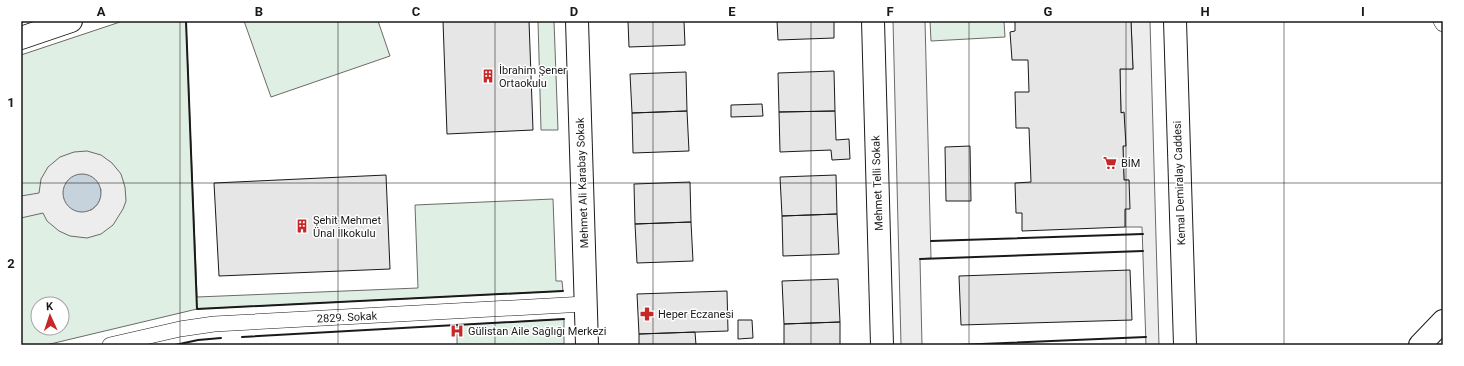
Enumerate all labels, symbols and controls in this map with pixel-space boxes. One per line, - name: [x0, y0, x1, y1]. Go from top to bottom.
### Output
- text: A: [97, 4, 106, 19]
- text: B: [255, 4, 263, 19]
- text: C: [412, 4, 421, 19]
- text: D: [570, 4, 578, 19]
- text: E: [728, 4, 736, 19]
- text: F: [886, 4, 894, 19]
- text: G: [1044, 4, 1053, 19]
- text: H: [1200, 4, 1210, 19]
- text: I: [1361, 4, 1365, 19]
- place label: İbrahim Şener Ortaokulu: [499, 64, 567, 90]
- building icon: İbrahim Şener Ortaokulu: [480, 68, 496, 84]
- text: 1: [7, 95, 15, 110]
- street label: Mehmet Ali Karabay Sokak: [574, 117, 591, 249]
- street label: Kemal Demiralay Caddesi: [1171, 120, 1188, 246]
- street label: Mehmet Telli Sokak: [869, 135, 886, 231]
- supermarket icon: BİM: [1102, 155, 1118, 171]
- place label: BİM: [1121, 157, 1140, 170]
- place label: Şehit Mehmet Ünal İlkokulu: [313, 214, 381, 240]
- building icon: Şehit Mehmet Ünal İlkokulu: [294, 218, 310, 234]
- text: 2: [7, 256, 15, 271]
- north arrow: [30, 296, 70, 336]
- text: K: [46, 300, 54, 313]
- pharmacy icon: Heper Eczanesi: [639, 306, 655, 322]
- place label: Heper Eczanesi: [658, 308, 734, 321]
- street label: 2829. Sokak: [317, 309, 378, 326]
- hospital icon: Gülistan Aile Sağlığı Merkezi: [449, 323, 465, 339]
- place label: Gülistan Aile Sağlığı Merkezi: [468, 325, 606, 338]

